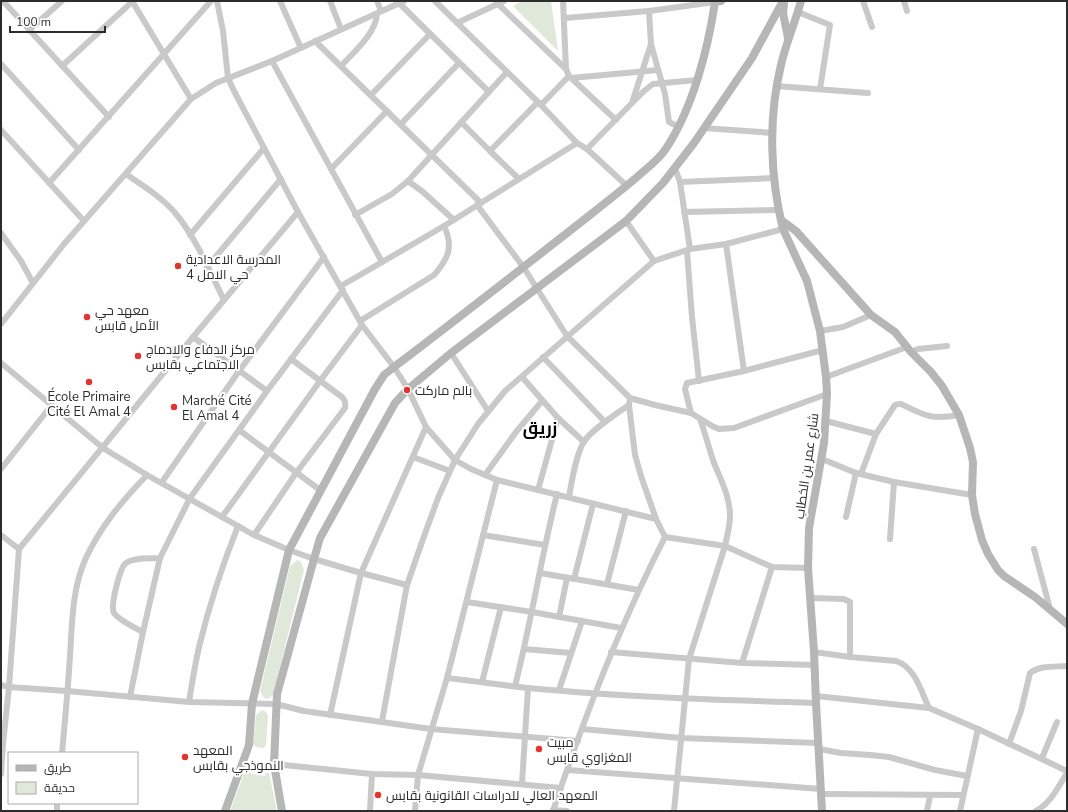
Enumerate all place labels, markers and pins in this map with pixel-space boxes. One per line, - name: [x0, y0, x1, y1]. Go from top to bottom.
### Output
- place label: المدرسة الاعدادية حي الامل 4: [186, 251, 281, 285]
- marker: المدرسة الاعدادية حي الامل 4: [173, 261, 183, 271]
- place label: معهد حي الأمل قابس: [95, 302, 159, 335]
- marker: معهد حي الأمل قابس: [82, 312, 92, 322]
- place label: مركز الدفاع والادماج الاجتماعي بقابس: [146, 341, 255, 375]
- marker: مركز الدفاع والادماج الاجتماعي بقابس: [133, 351, 143, 361]
- marker: École Primaire Cité El Amal 4: [84, 377, 94, 387]
- place label: بالم ماركت: [415, 382, 472, 400]
- marker: بالم ماركت: [402, 385, 412, 395]
- place label: École Primaire Cité El Amal 4: [47, 387, 131, 421]
- place label: Marché Cité El Amal 4: [182, 392, 251, 425]
- marker: Marché Cité El Amal 4: [169, 402, 179, 412]
- place label: مبيت المغزاوي قابس: [547, 734, 632, 768]
- place label: المعهد النموذجي بقابس: [193, 742, 284, 776]
- marker: مبيت المغزاوي قابس: [534, 744, 544, 754]
- marker: المعهد النموذجي بقابس: [180, 752, 190, 762]
- place label: المعهد العالي للدراسات القانونية بقابس: [386, 787, 598, 806]
- marker: المعهد العالي للدراسات القانونية بقابس: [373, 790, 383, 800]

